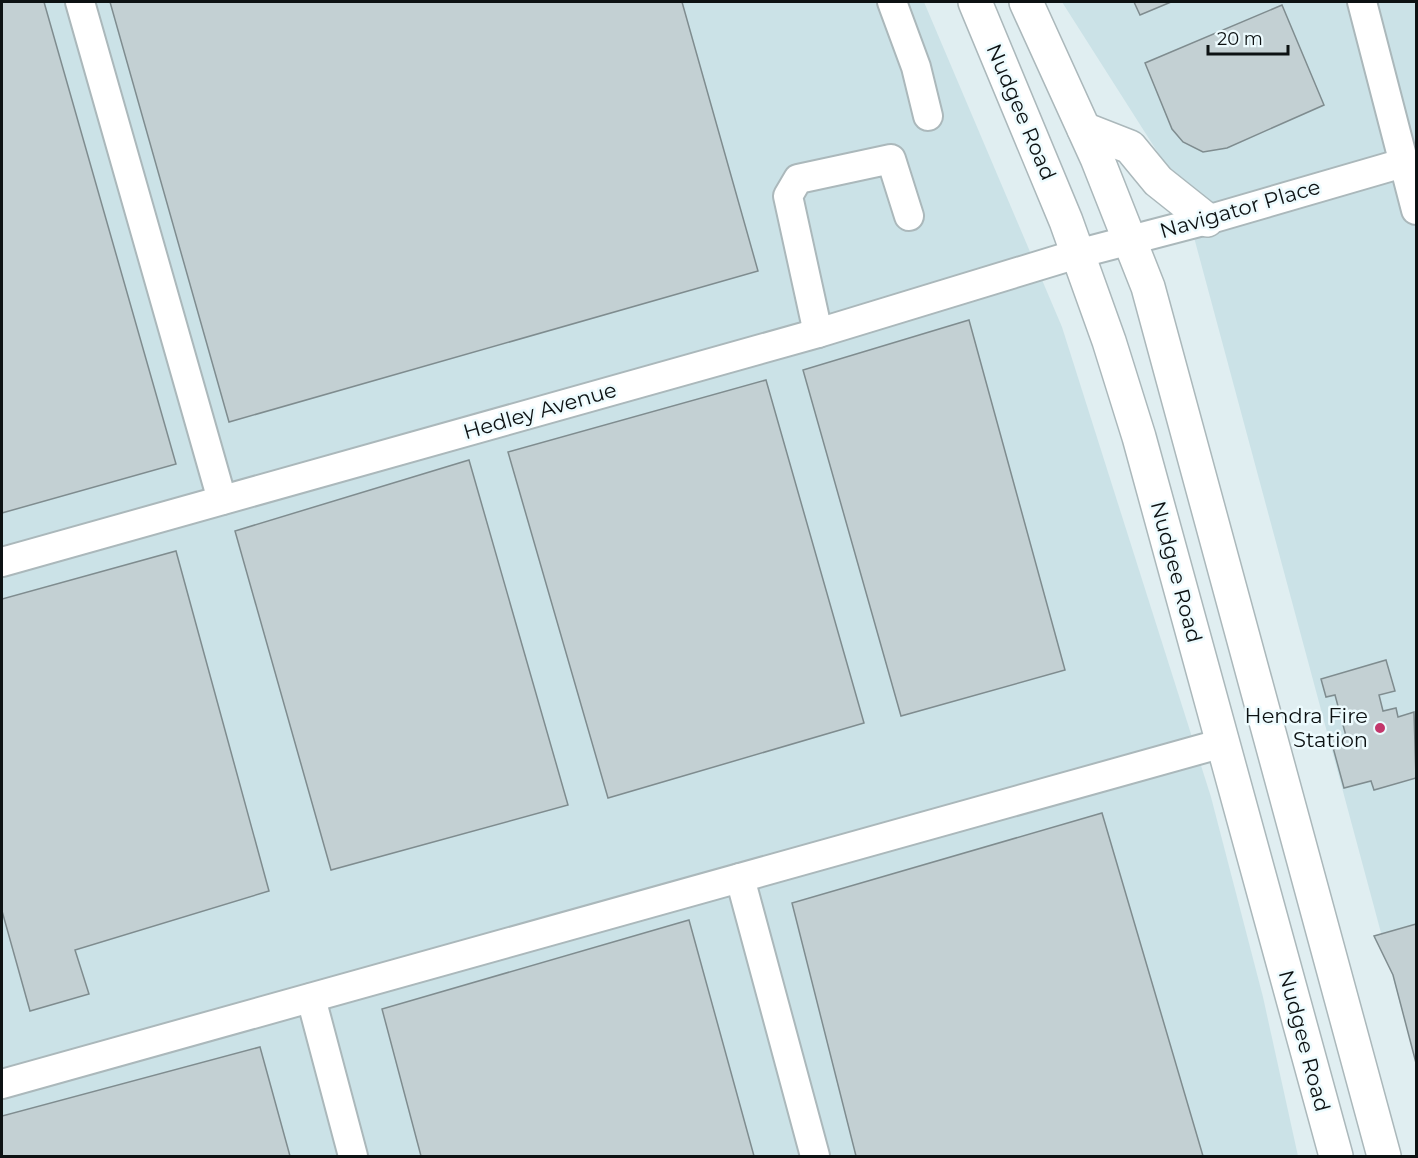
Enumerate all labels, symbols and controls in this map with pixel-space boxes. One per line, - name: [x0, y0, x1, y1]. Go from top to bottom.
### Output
- scale bar: [1208, 18, 1288, 56]
- text: 20 m: [1217, 28, 1263, 50]
- street label: Nudgee Road: [982, 40, 1061, 184]
- street label: Navigator Place: [1157, 174, 1323, 243]
- street label: Hedley Avenue: [460, 377, 619, 444]
- street label: Nudgee Road: [1146, 498, 1207, 645]
- place label: Hendra Fire Station: [1245, 703, 1368, 752]
- marker: Hendra Fire Station: [1373, 721, 1387, 735]
- street label: Nudgee Road: [1274, 967, 1335, 1114]

